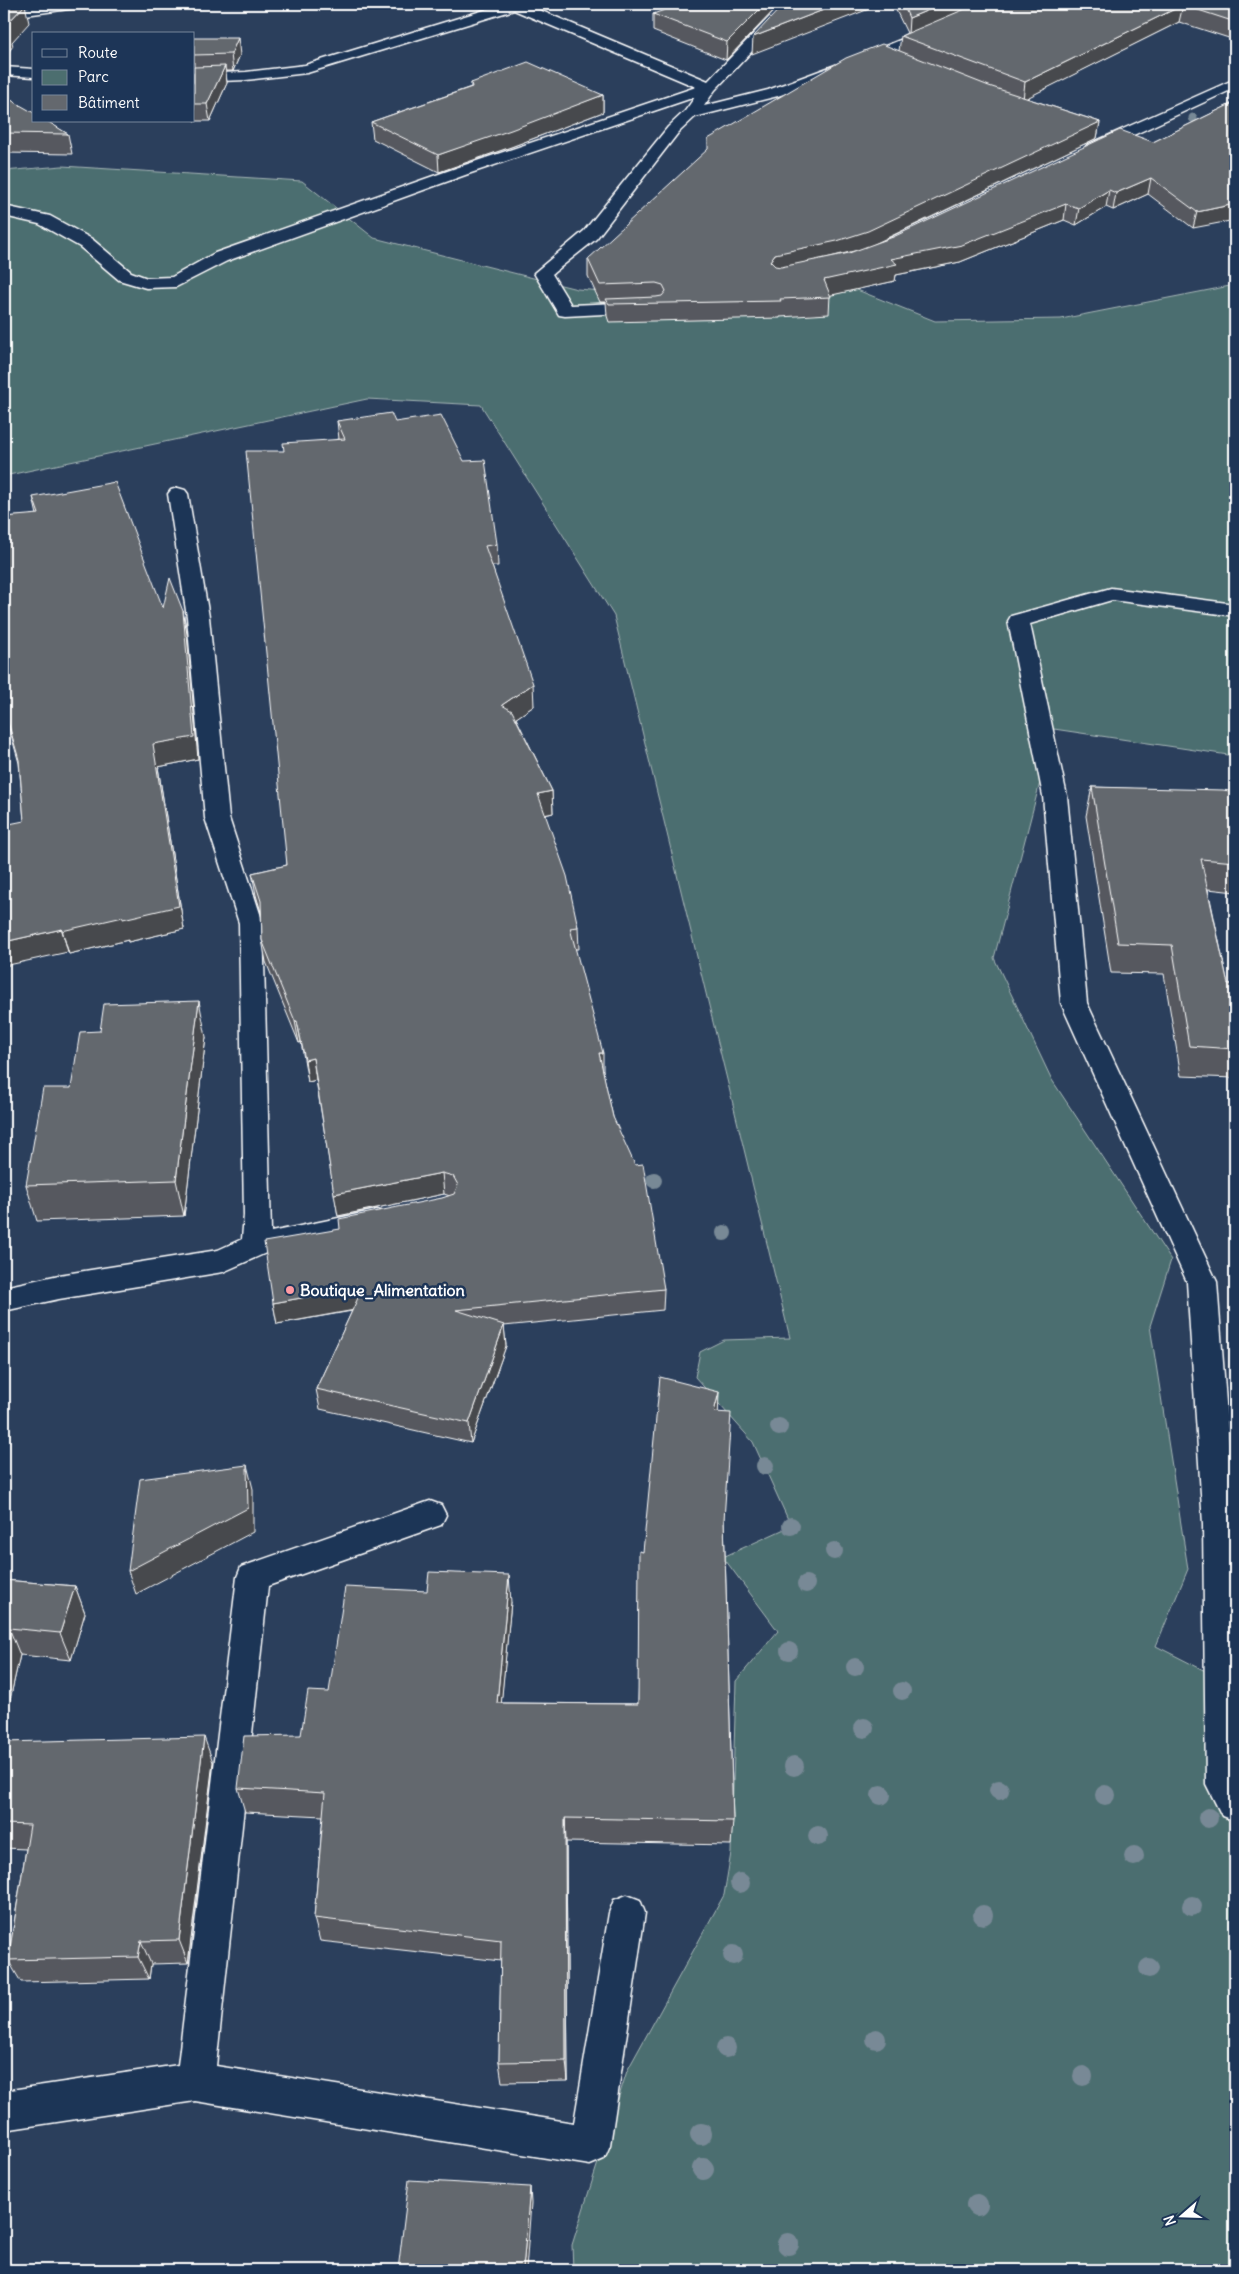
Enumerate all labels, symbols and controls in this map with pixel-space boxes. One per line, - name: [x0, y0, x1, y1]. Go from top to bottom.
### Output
- legend: [32, 32, 195, 122]
- text: Route: [78, 43, 118, 62]
- text: Parc: [78, 67, 109, 86]
- text: Bâtiment: [78, 93, 140, 112]
- place label: Boutique_Alimentation: [300, 1280, 465, 1301]
- marker: Boutique_Alimentation: [284, 1284, 296, 1296]
- north arrow: [1156, 2192, 1206, 2242]
- text: N: [1160, 2213, 1180, 2228]

